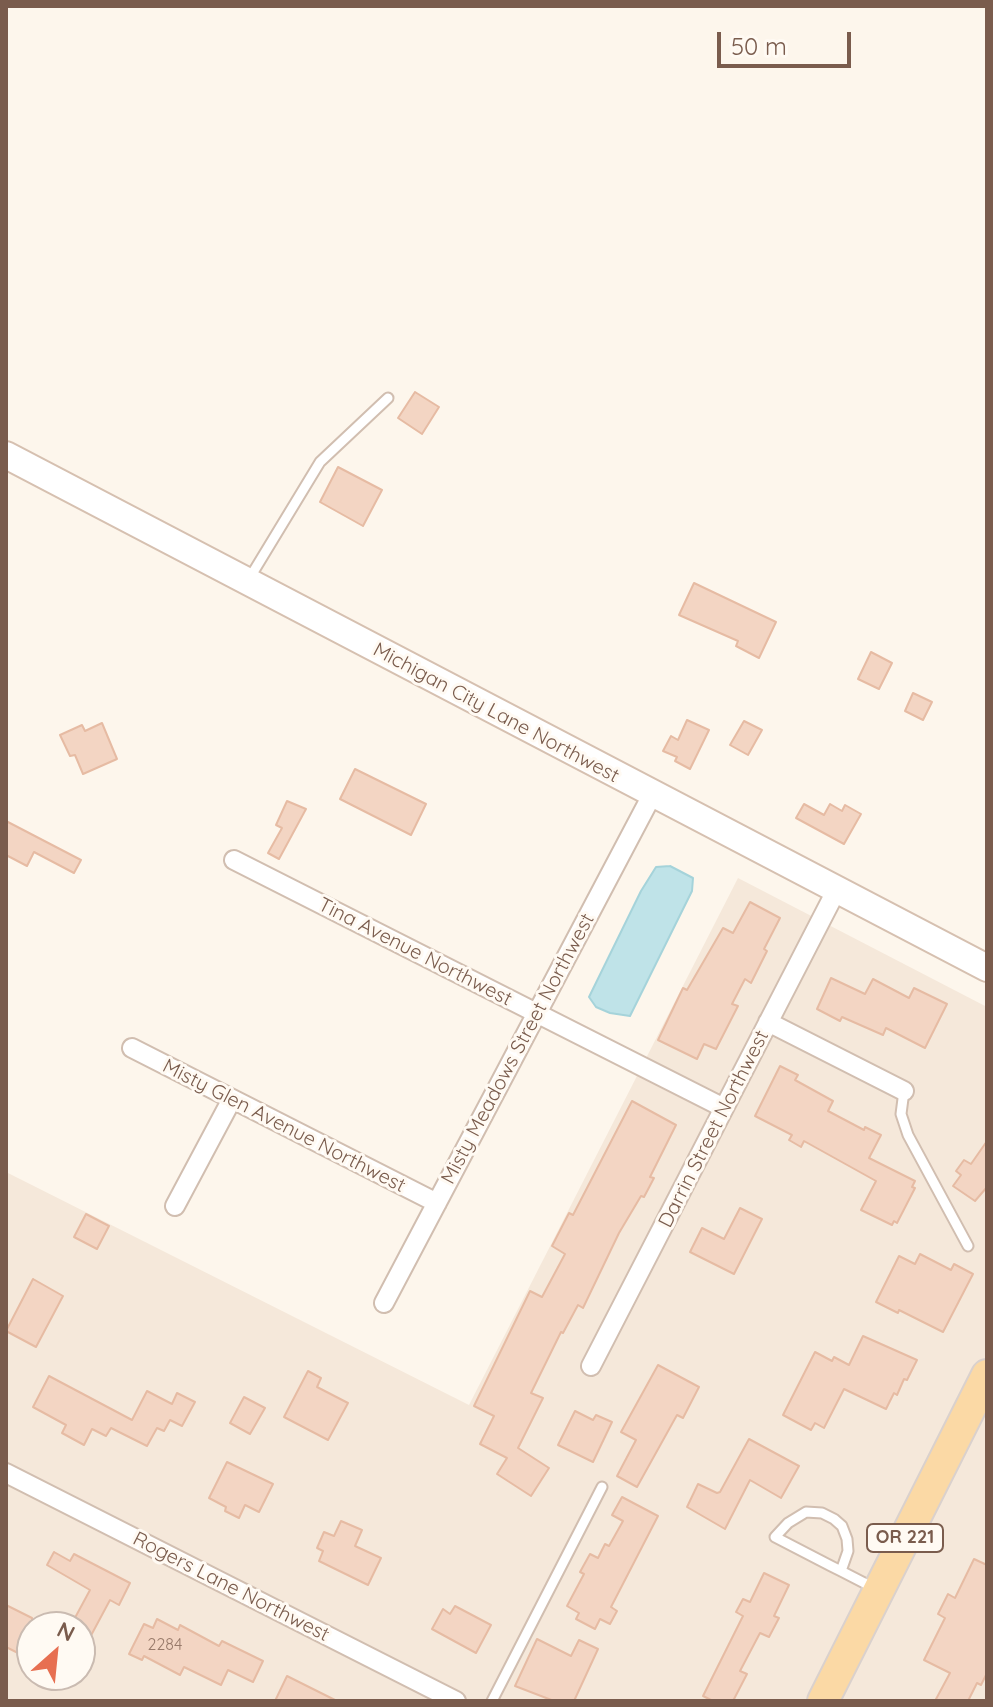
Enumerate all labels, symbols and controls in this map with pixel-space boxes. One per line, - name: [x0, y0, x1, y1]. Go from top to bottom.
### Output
- scale bar: [721, 16, 855, 66]
- text: 50 m: [731, 31, 787, 61]
- street label: Michigan City Lane Northwest: [369, 638, 623, 788]
- street label: Tina Avenue Northwest: [314, 893, 516, 1011]
- street label: Misty Meadows Street Northwest: [436, 910, 600, 1188]
- street label: Darrin Street Northwest: [654, 1026, 774, 1232]
- street label: Misty Glen Avenue Northwest: [159, 1054, 409, 1198]
- road number: OR 221: [867, 1524, 943, 1552]
- street label: Rogers Lane Northwest: [129, 1527, 333, 1647]
- north arrow: [16, 1611, 96, 1691]
- text: N: [52, 1615, 80, 1648]
- house number: 2284: [148, 1635, 182, 1655]

